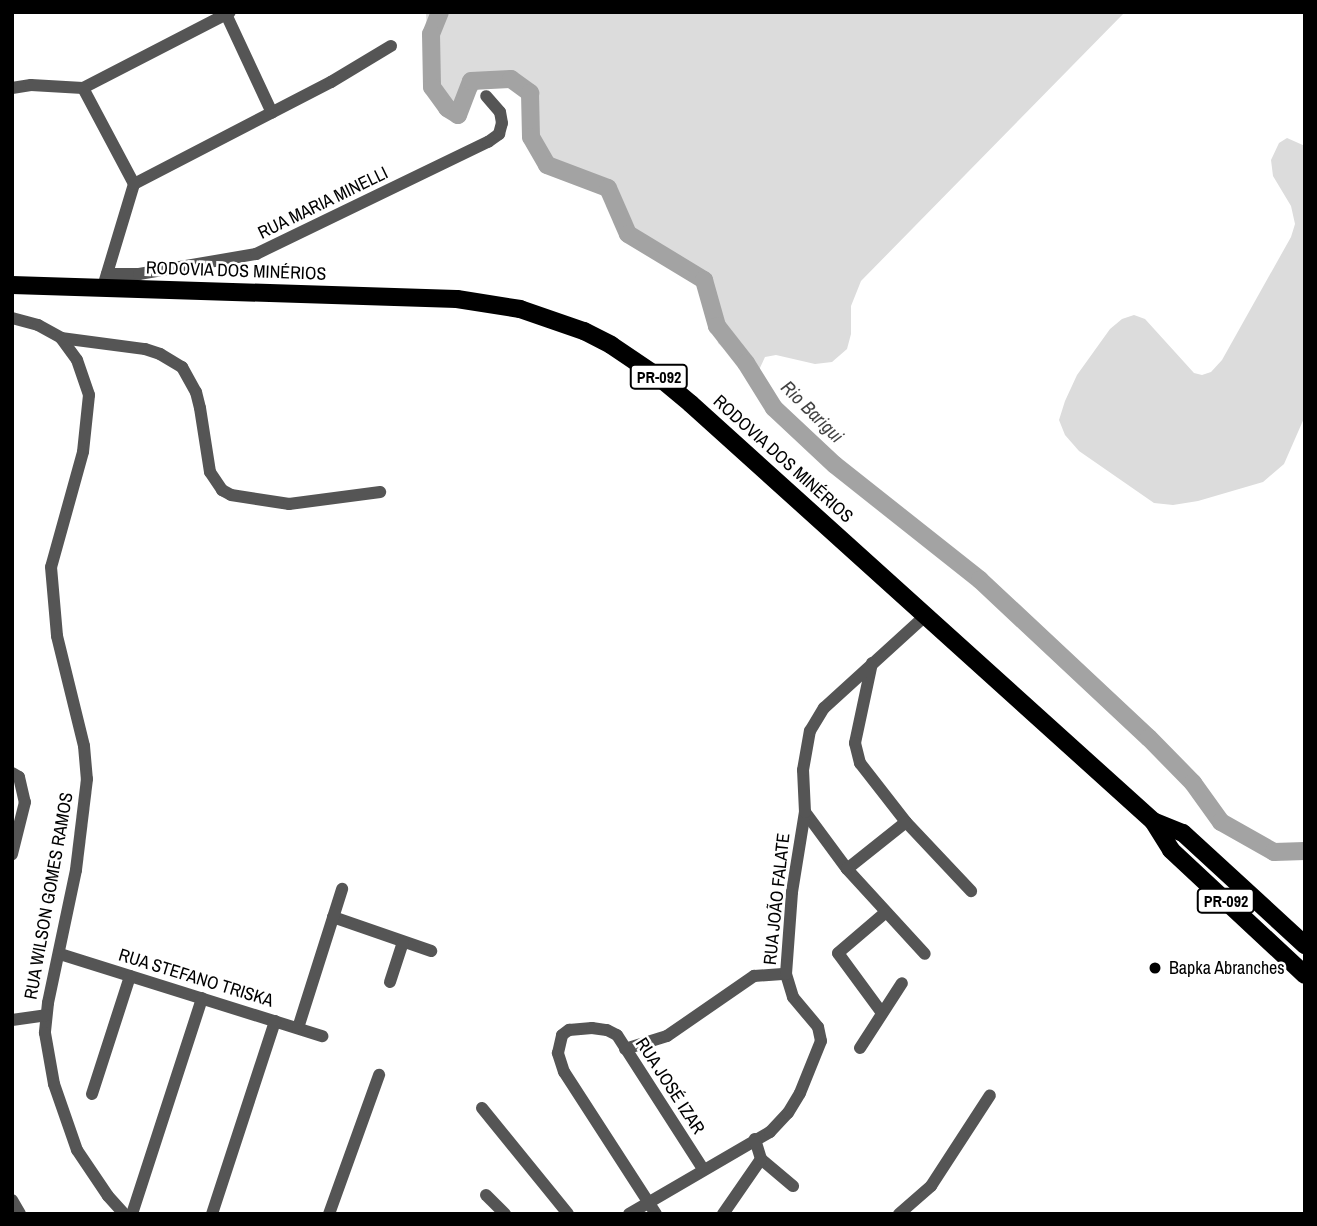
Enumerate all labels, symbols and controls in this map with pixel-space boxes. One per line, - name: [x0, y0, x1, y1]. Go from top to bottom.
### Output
- street label: RUA MARIA MINELLI: [254, 162, 392, 244]
- street label: RODOVIA DOS MINÉRIOS: [145, 257, 327, 285]
- road number: PR-092: [629, 364, 689, 390]
- water label: Rio Barigui: [776, 376, 848, 448]
- street label: RODOVIA DOS MINÉRIOS: [708, 390, 858, 528]
- street label: RUA WILSON GOMES RAMOS: [20, 790, 78, 1002]
- street label: RUA JOÃO FALATE: [759, 832, 795, 966]
- road number: PR-092: [1196, 888, 1256, 914]
- street label: RUA STEFANO TRISKA: [116, 944, 276, 1012]
- place label: Bapka Abranches: [1169, 957, 1286, 979]
- marker: Bapka Abranches: [1147, 960, 1163, 976]
- street label: RUA JOSÉ IZAR: [631, 1033, 709, 1139]

